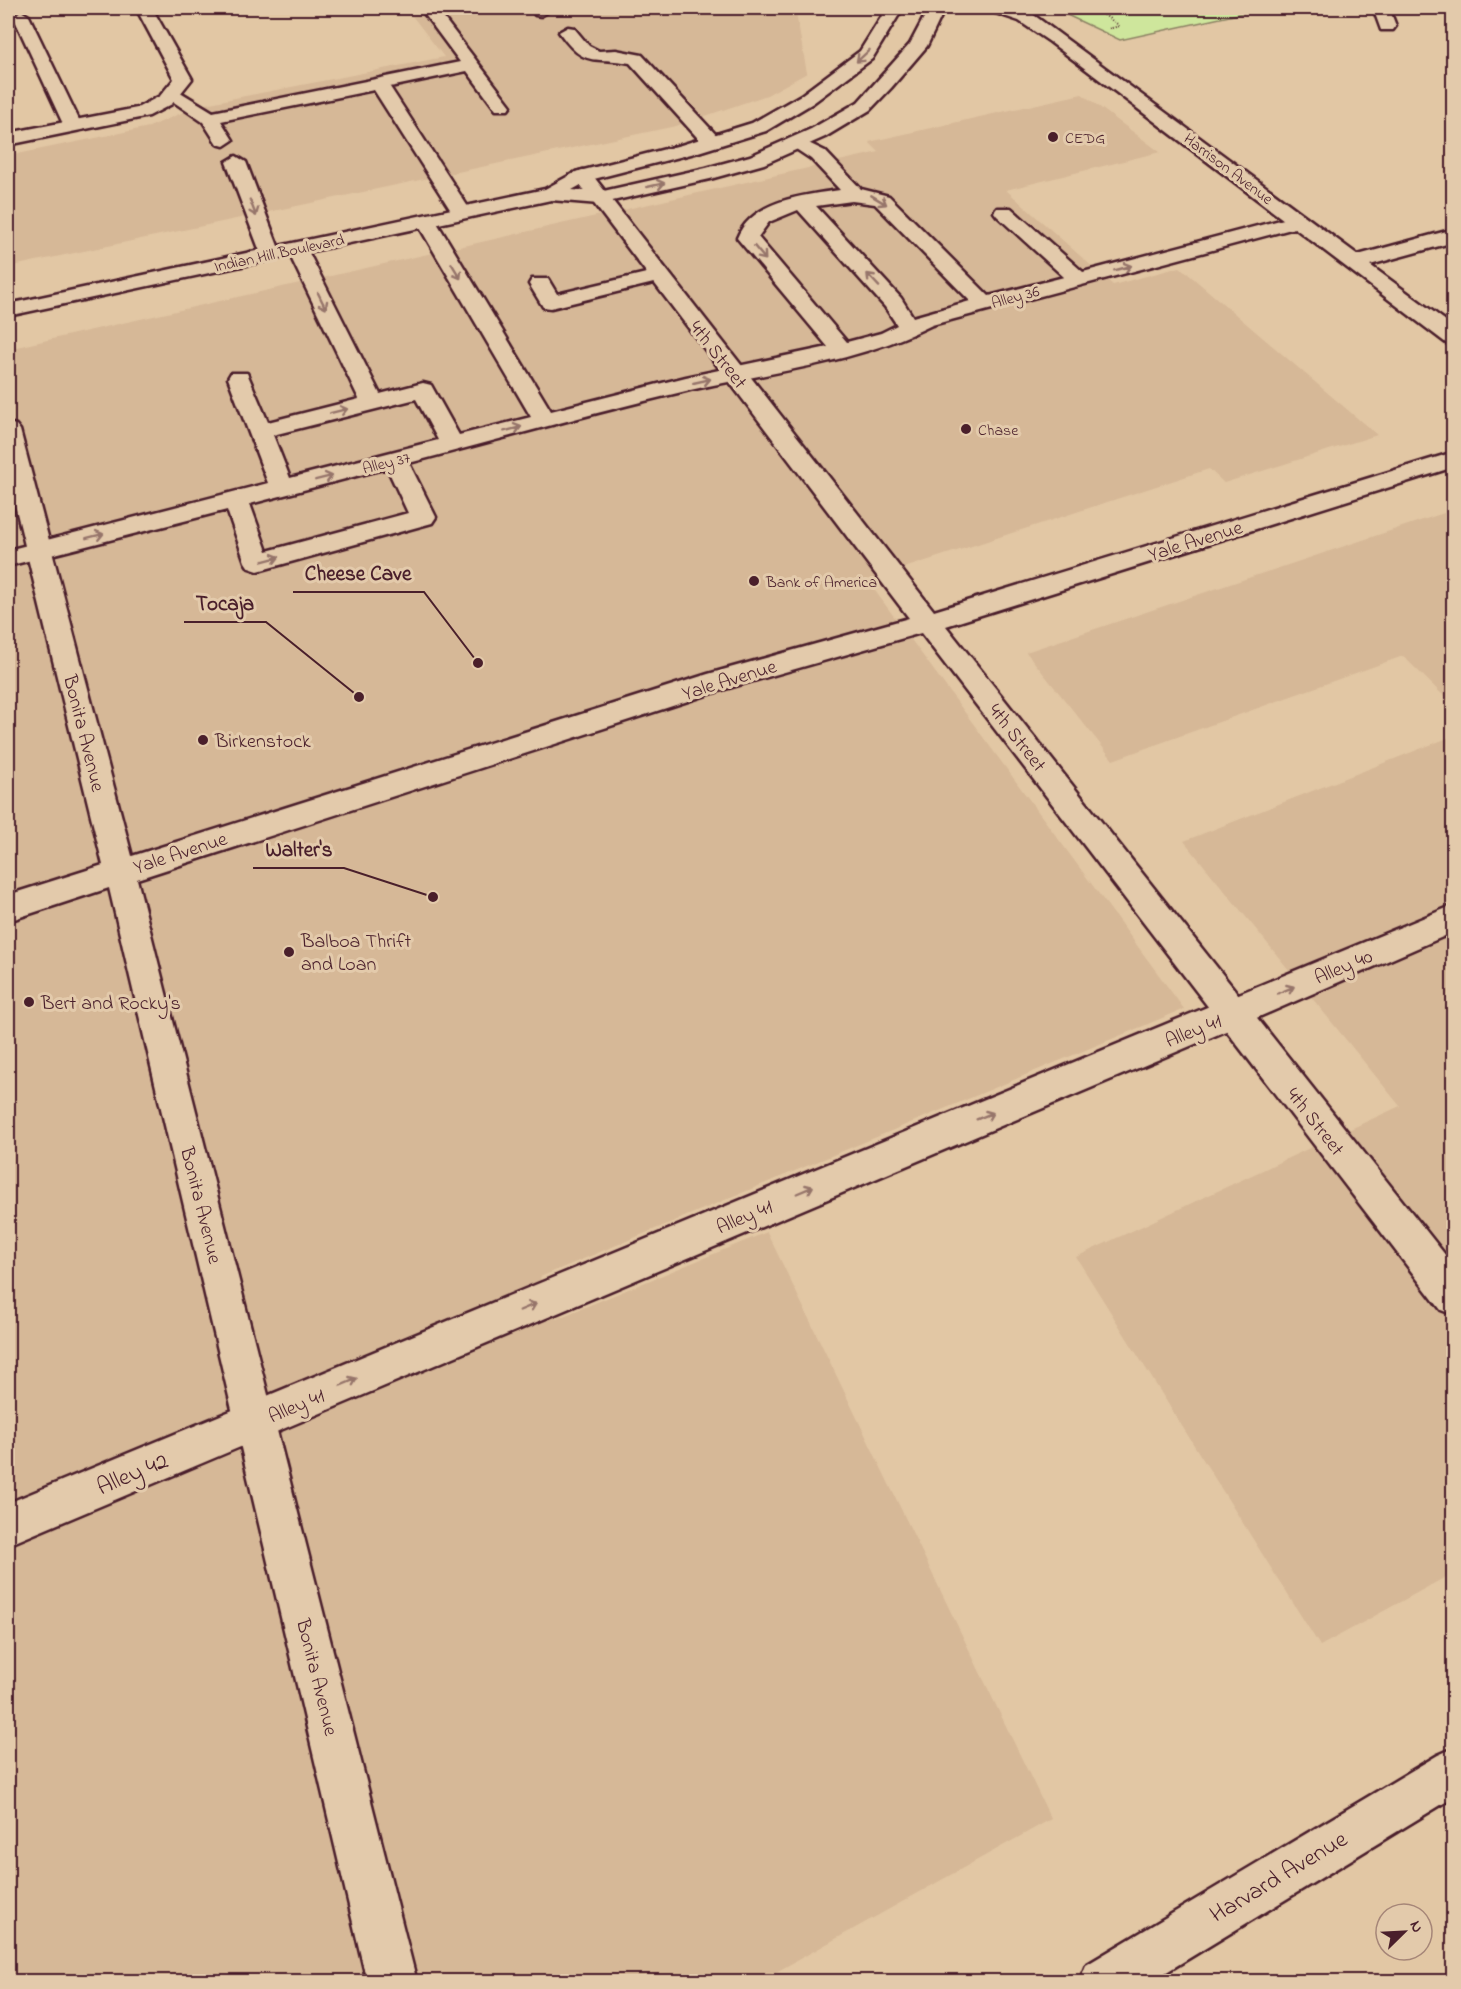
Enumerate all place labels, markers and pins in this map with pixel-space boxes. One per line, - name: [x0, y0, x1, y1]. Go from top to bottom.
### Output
- place label: CEDG: [1065, 127, 1105, 151]
- marker: CEDG: [1046, 130, 1060, 144]
- place label: Chase: [978, 419, 1019, 443]
- marker: Chase: [959, 422, 973, 436]
- callout: Cheese Cave: [293, 553, 424, 592]
- place label: Bank of America: [765, 571, 877, 595]
- marker: Bank of America: [747, 574, 761, 588]
- callout: Tocaja: [184, 583, 266, 622]
- place label: Birkenstock: [214, 728, 311, 757]
- marker: Birkenstock: [196, 733, 210, 747]
- callout: Walter's: [253, 829, 344, 868]
- place label: Balboa Thrift and Loan: [300, 928, 412, 980]
- marker: Balboa Thrift and Loan: [282, 945, 296, 959]
- place label: Bert and Rocky's: [40, 990, 181, 1019]
- marker: Bert and Rocky's: [22, 995, 36, 1009]

